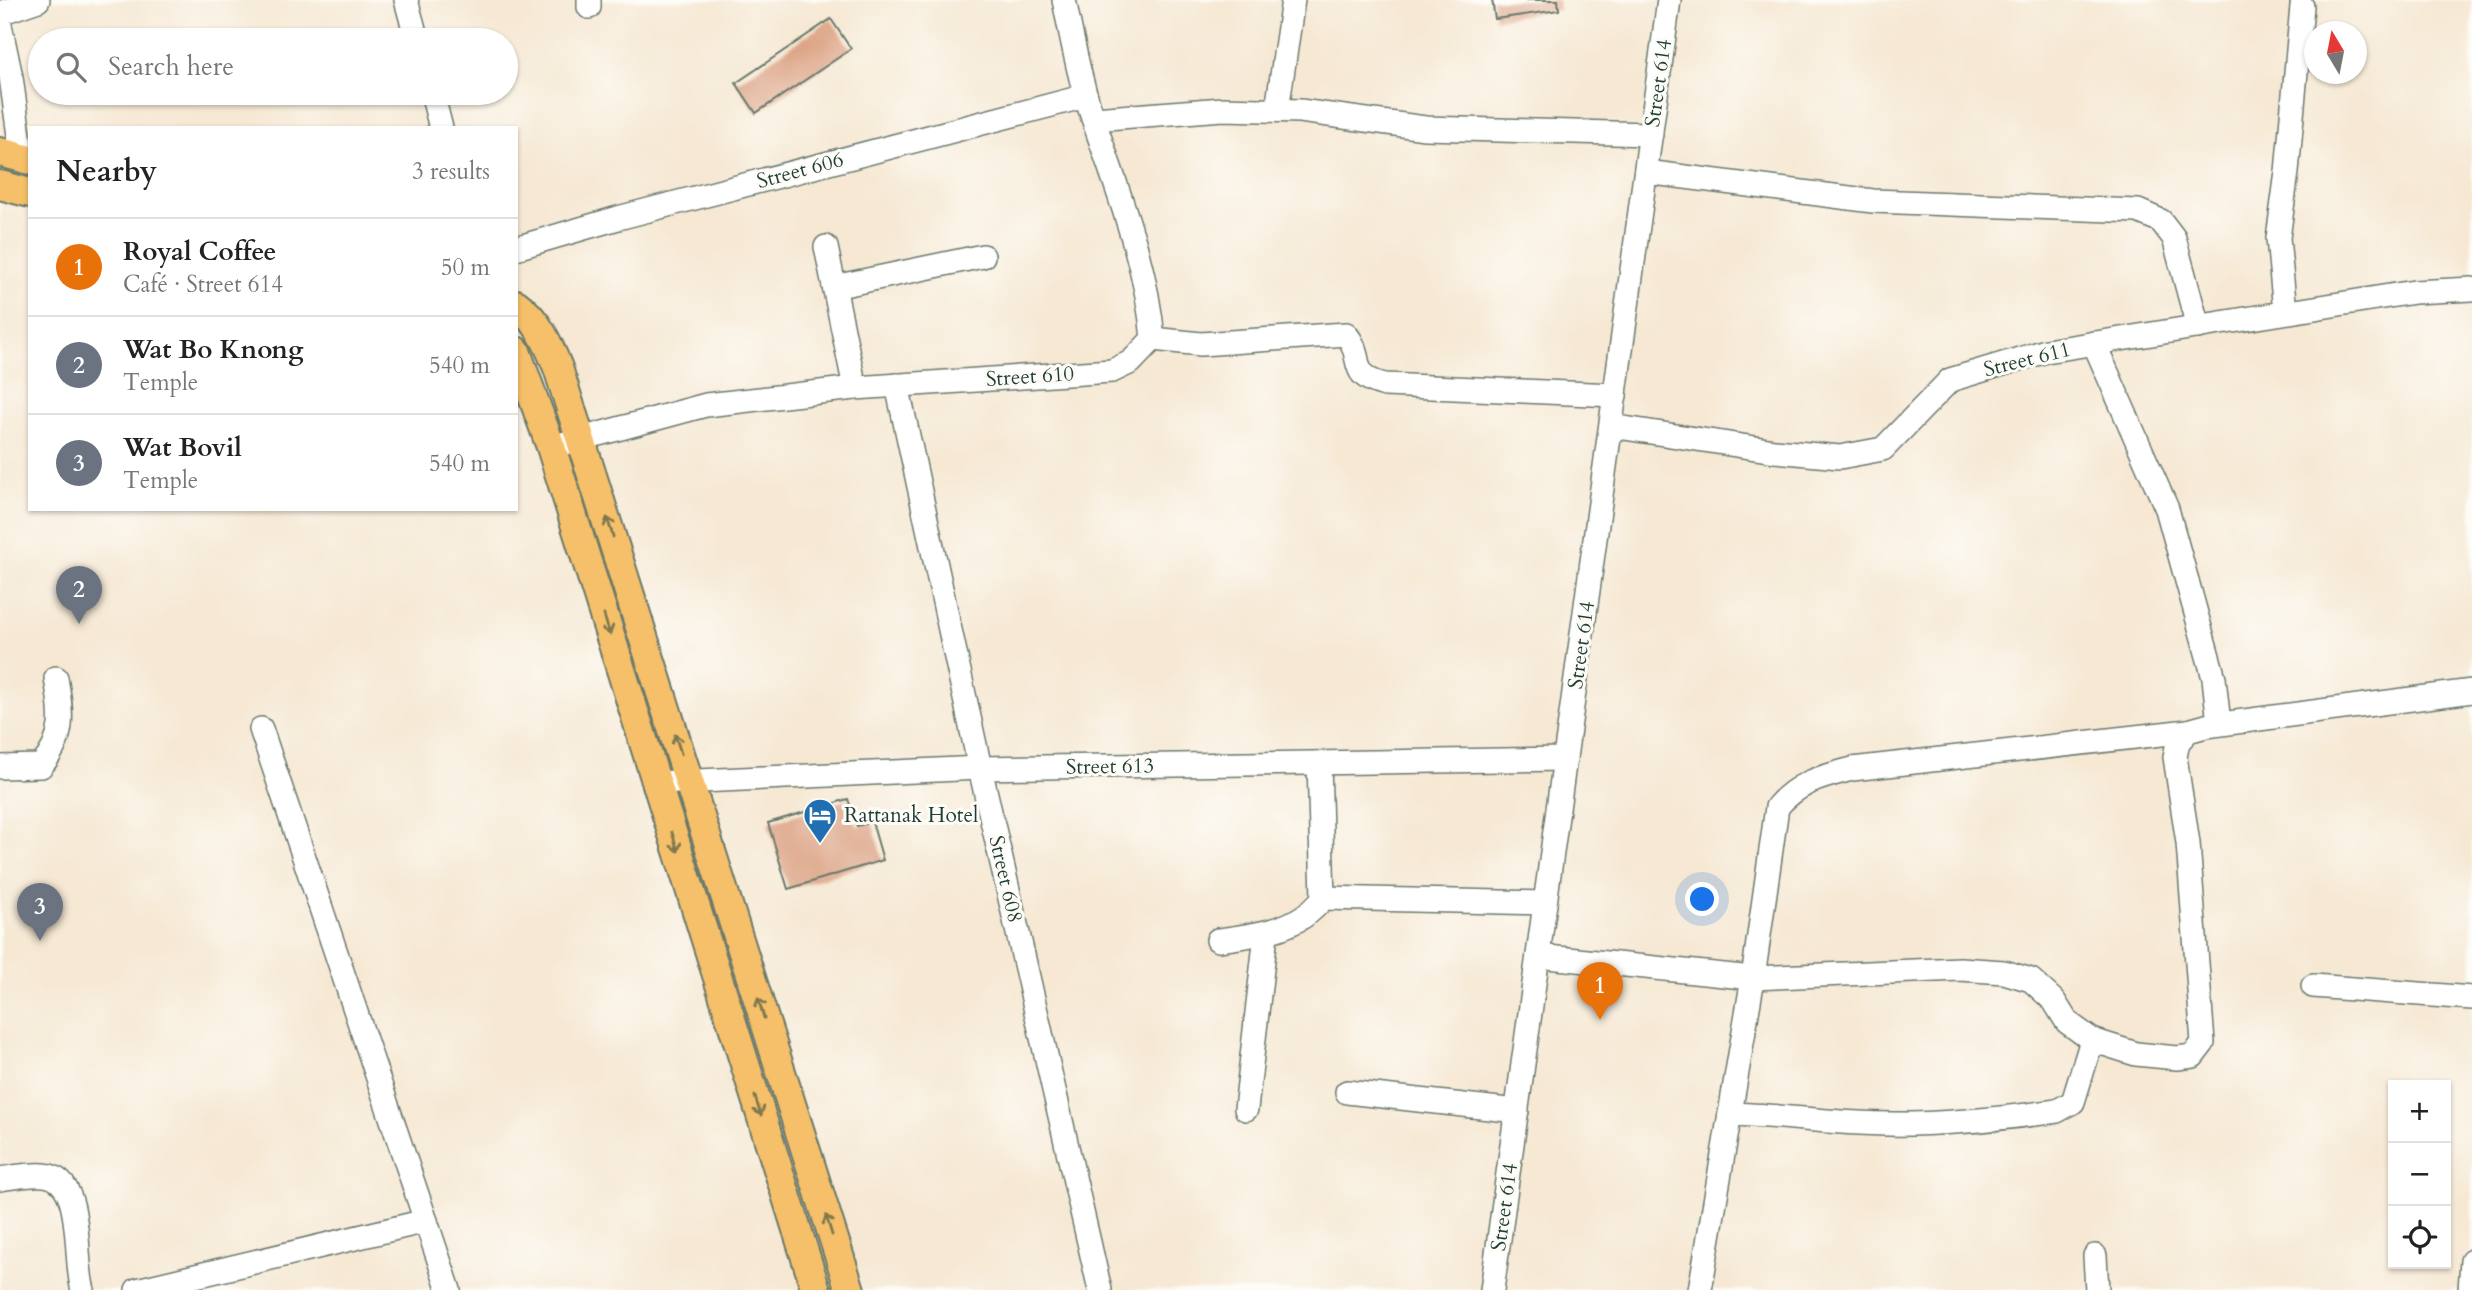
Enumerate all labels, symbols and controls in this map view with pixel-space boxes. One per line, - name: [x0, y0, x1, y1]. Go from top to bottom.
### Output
- north arrow: [2304, 21, 2367, 84]
- search box: [28, 28, 518, 105]
- street label: Street 614: [1638, 37, 1679, 129]
- icon: search: [52, 48, 90, 86]
- text: Search here: [108, 49, 234, 84]
- street label: Street 606: [754, 145, 847, 196]
- text: Nearby: [56, 151, 157, 192]
- text: 3 results: [412, 156, 490, 187]
- text: Royal Coffee: [123, 234, 276, 269]
- text: 1: [73, 252, 85, 283]
- text: 50 m: [441, 252, 490, 283]
- text: Café · Street 614: [123, 269, 283, 300]
- text: Wat Bo Knong: [123, 332, 304, 367]
- street label: Street 611: [1981, 335, 2074, 384]
- text: 2: [73, 350, 85, 381]
- text: 540 m: [429, 350, 490, 381]
- street label: Street 610: [985, 359, 1075, 394]
- text: Temple: [123, 367, 198, 398]
- text: Wat Bovil: [123, 430, 242, 465]
- text: 3: [73, 448, 85, 479]
- text: 540 m: [429, 448, 490, 479]
- text: Temple: [123, 465, 198, 496]
- one-way arrow: [602, 517, 615, 539]
- pin: 2: [56, 566, 102, 624]
- street label: Street 614: [1561, 599, 1602, 691]
- one-way arrow: [601, 614, 614, 636]
- one-way arrow: [671, 733, 684, 755]
- street label: Street 613: [1066, 751, 1154, 782]
- hotel icon: Rattanak Hotel: [801, 796, 839, 845]
- place label: Rattanak Hotel: [844, 801, 978, 830]
- one-way arrow: [669, 831, 682, 853]
- street label: Street 608: [981, 833, 1030, 925]
- your location: [1685, 882, 1719, 916]
- pin: 3: [17, 883, 63, 941]
- pin: 1: [1577, 962, 1623, 1020]
- one-way arrow: [754, 997, 767, 1019]
- map controls: [2388, 1080, 2451, 1269]
- button: +: [2388, 1080, 2451, 1143]
- one-way arrow: [752, 1095, 765, 1117]
- button: −: [2388, 1143, 2451, 1206]
- street label: Street 614: [1484, 1161, 1525, 1253]
- button: locate: [2388, 1206, 2451, 1269]
- one-way arrow: [822, 1214, 835, 1236]

